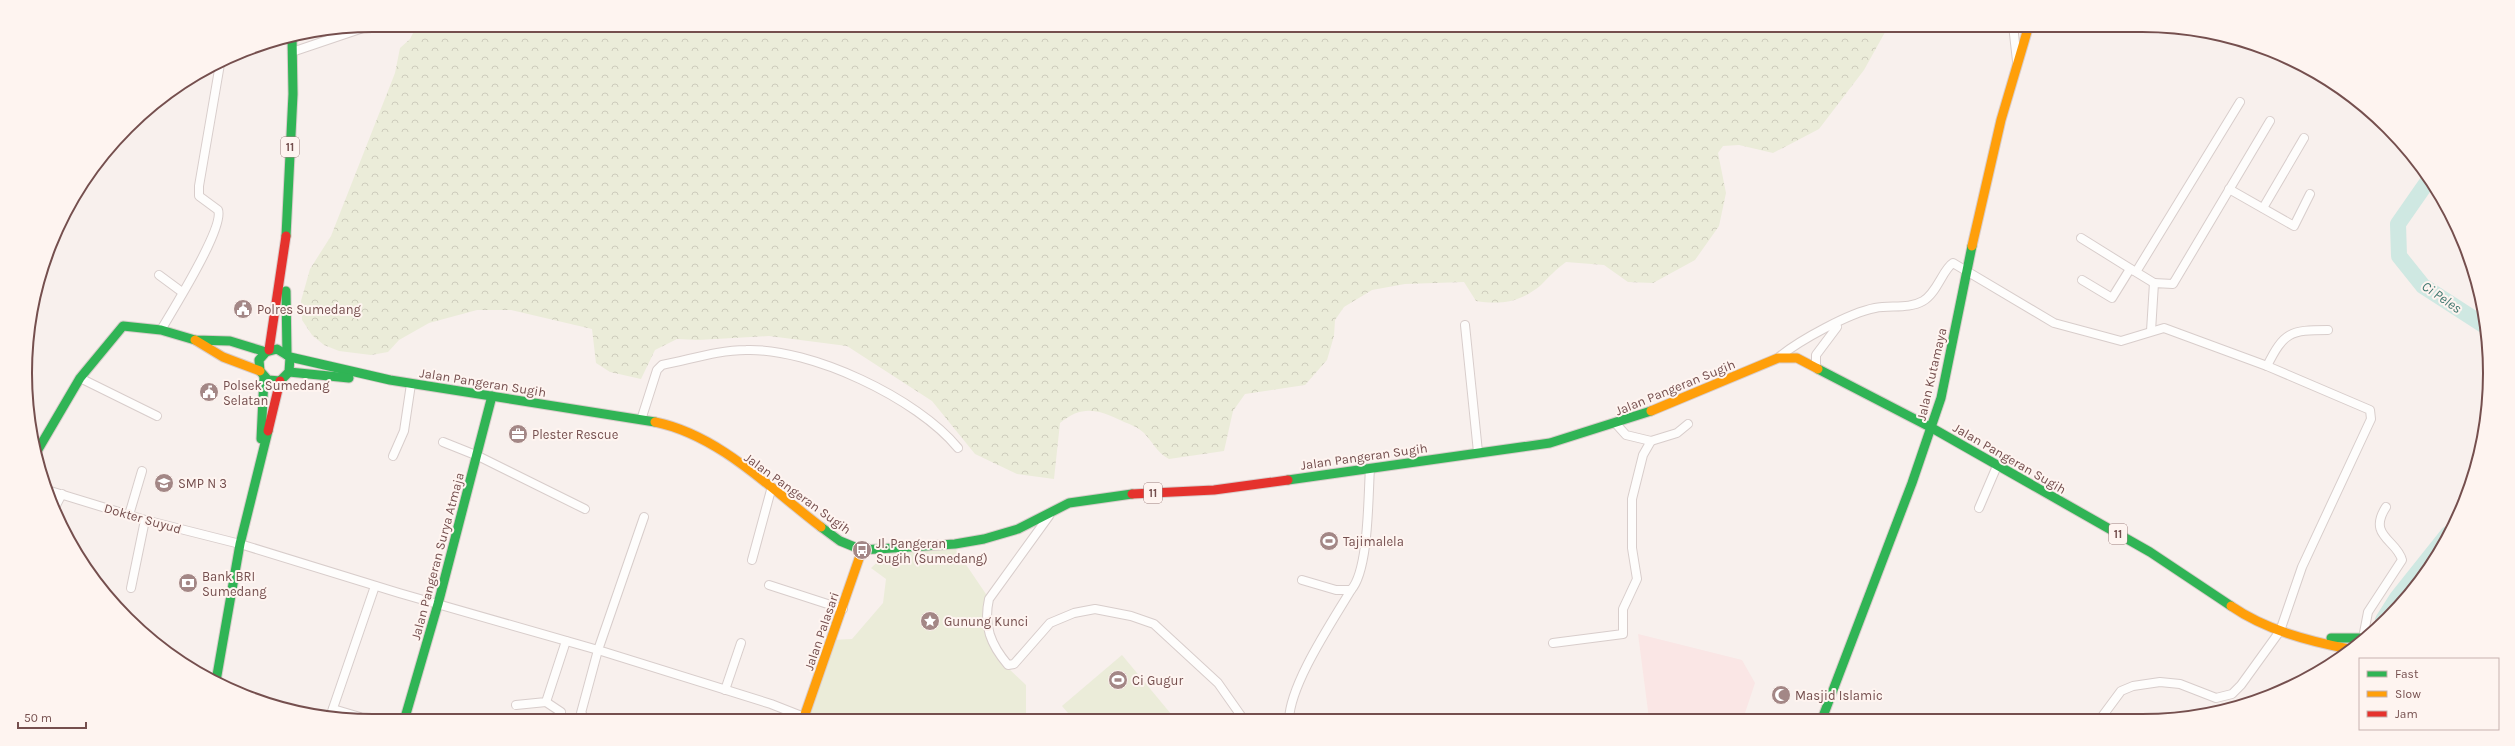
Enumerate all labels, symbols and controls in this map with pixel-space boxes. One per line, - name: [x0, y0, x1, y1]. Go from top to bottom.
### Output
- road number: 11: [281, 137, 299, 157]
- water label: Ci Peles: [2419, 278, 2465, 317]
- public building icon: Polres Sumedang: [232, 298, 254, 320]
- place label: Polres Sumedang: [257, 302, 362, 317]
- street label: Jalan Kutamaya: [1914, 326, 1949, 422]
- street label: Jalan Pangeran Sugih: [1613, 357, 1737, 418]
- street label: Jalan Pangeran Sugih: [419, 365, 547, 400]
- place label: Polsek Sumedang Selatan: [223, 378, 330, 408]
- public building icon: Polsek Sumedang Selatan: [198, 381, 220, 403]
- street label: Jalan Pangeran Sugih: [1951, 420, 2069, 497]
- office icon: Plester Rescue: [507, 423, 529, 445]
- place label: Plester Rescue: [532, 427, 619, 442]
- street label: Jalan Pangeran Sugih: [1300, 440, 1428, 473]
- street label: Jalan Pangeran Sugih: [742, 450, 854, 537]
- street label: Jalan Pangeran Surya Atmaja: [408, 471, 467, 642]
- school or university icon: SMP N 3: [153, 472, 175, 494]
- place label: SMP N 3: [178, 476, 227, 491]
- road number: 11: [1144, 483, 1162, 503]
- street label: Dokter Suyud: [102, 500, 183, 537]
- road number: 11: [2109, 524, 2127, 544]
- sports icon: Tajimalela: [1318, 530, 1340, 552]
- place label: Tajimalela: [1343, 534, 1404, 549]
- place label: Jl. Pangeran Sugih (Sumedang): [876, 536, 988, 566]
- bus stop icon: Jl. Pangeran Sugih (Sumedang): [851, 539, 873, 561]
- place label: Bank BRI Sumedang: [202, 569, 267, 599]
- bank icon: Bank BRI Sumedang: [177, 572, 199, 594]
- street label: Jalan Palasari: [801, 590, 842, 672]
- place icon: Gunung Kunci: [919, 610, 941, 632]
- place label: Gunung Kunci: [944, 614, 1028, 629]
- legend: [2359, 658, 2499, 730]
- text: Fast: [2395, 667, 2419, 681]
- sports icon: Ci Gugur: [1107, 669, 1129, 691]
- place label: Ci Gugur: [1132, 673, 1183, 688]
- mosque icon: Masjid Islamic: [1770, 684, 1792, 706]
- text: Slow: [2395, 687, 2421, 701]
- place label: Masjid Islamic: [1795, 688, 1883, 703]
- scale bar: [18, 704, 86, 730]
- text: Jam: [2395, 707, 2418, 721]
- text: 50 m: [24, 711, 52, 725]

